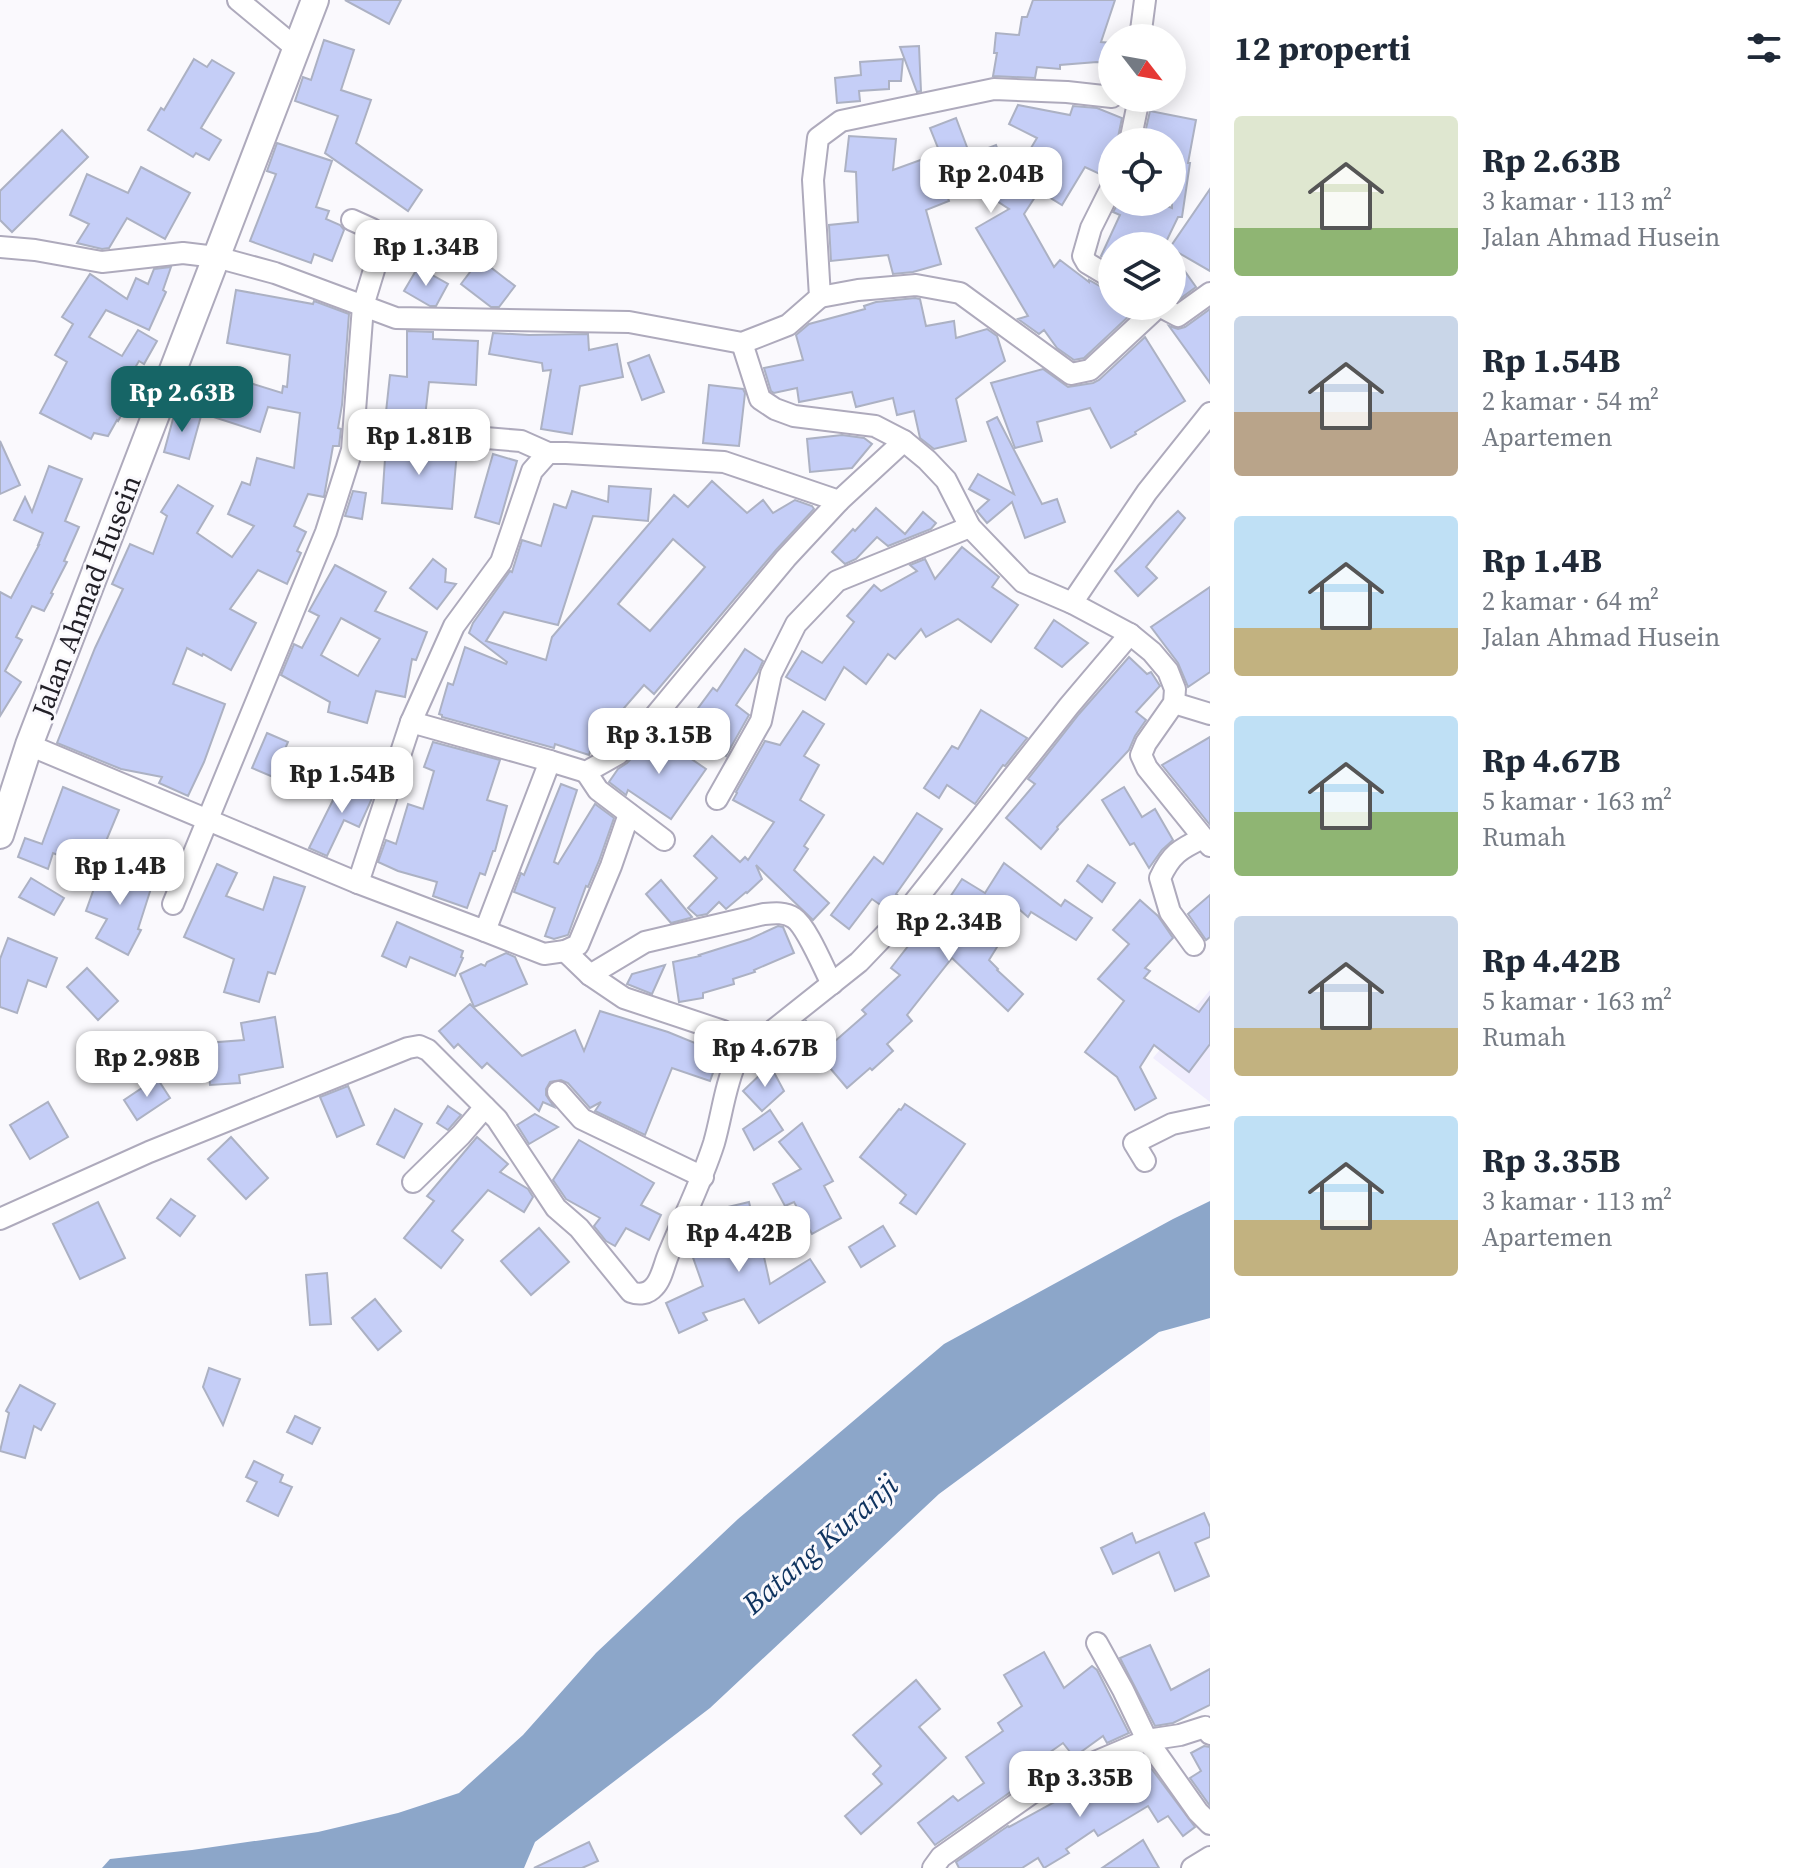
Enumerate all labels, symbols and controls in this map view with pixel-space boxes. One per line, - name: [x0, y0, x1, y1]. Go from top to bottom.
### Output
- north arrow: [1098, 24, 1186, 112]
- map controls: [1098, 24, 1186, 320]
- text: 12 properti: [1234, 25, 1411, 71]
- icon: filters: [1742, 26, 1786, 70]
- button: locate: [1098, 128, 1186, 216]
- text: Rp 2.63B: [1482, 137, 1620, 183]
- pin: Rp 2.04B: [908, 147, 1074, 215]
- icon: home: [1298, 148, 1394, 244]
- text: Rp 2.04B: [938, 155, 1044, 191]
- text: 3 kamar · 113 m²: [1482, 183, 1672, 219]
- text: Jalan Ahmad Husein: [1482, 219, 1720, 255]
- pin: Rp 1.34B: [343, 220, 509, 288]
- text: Rp 1.34B: [373, 228, 479, 264]
- button: layers: [1098, 232, 1186, 320]
- text: Rp 1.54B: [1482, 337, 1620, 383]
- icon: home: [1298, 348, 1394, 444]
- pin: Rp 2.63B: [99, 366, 265, 434]
- text: Rp 2.63B: [129, 374, 235, 410]
- text: 2 kamar · 54 m²: [1482, 383, 1659, 419]
- pin: Rp 1.81B: [336, 409, 502, 477]
- text: Rp 1.81B: [366, 417, 472, 453]
- text: Apartemen: [1482, 419, 1612, 455]
- street label: Jalan Ahmad Husein: [22, 469, 150, 723]
- text: Rp 1.4B: [1482, 537, 1602, 583]
- icon: home: [1298, 548, 1394, 644]
- text: 2 kamar · 64 m²: [1482, 583, 1659, 619]
- text: Jalan Ahmad Husein: [1482, 619, 1720, 655]
- pin: Rp 3.15B: [576, 708, 742, 776]
- text: Rp 3.15B: [606, 716, 712, 752]
- text: Rp 4.67B: [1482, 737, 1620, 783]
- pin: Rp 1.54B: [259, 747, 425, 815]
- icon: home: [1298, 748, 1394, 844]
- text: Rp 1.54B: [289, 755, 395, 791]
- text: 5 kamar · 163 m²: [1482, 783, 1672, 819]
- text: Rumah: [1482, 819, 1566, 855]
- pin: Rp 1.4B: [46, 839, 194, 907]
- text: Rp 1.4B: [74, 847, 166, 883]
- pin: Rp 2.34B: [866, 895, 1032, 963]
- text: Rp 2.34B: [896, 903, 1002, 939]
- text: Rp 4.42B: [1482, 937, 1620, 983]
- icon: home: [1298, 948, 1394, 1044]
- text: 5 kamar · 163 m²: [1482, 983, 1672, 1019]
- text: Rumah: [1482, 1019, 1566, 1055]
- pin: Rp 4.67B: [682, 1021, 848, 1089]
- text: Rp 4.67B: [712, 1029, 818, 1065]
- pin: Rp 2.98B: [64, 1031, 230, 1099]
- text: Rp 2.98B: [94, 1039, 200, 1075]
- text: Rp 3.35B: [1482, 1137, 1620, 1183]
- icon: home: [1298, 1148, 1394, 1244]
- text: 3 kamar · 113 m²: [1482, 1183, 1672, 1219]
- pin: Rp 4.42B: [656, 1206, 822, 1274]
- text: Rp 4.42B: [686, 1214, 792, 1250]
- text: Apartemen: [1482, 1219, 1612, 1255]
- water label: Batang Kuranji: [732, 1465, 907, 1624]
- pin: Rp 3.35B: [997, 1751, 1163, 1819]
- text: Rp 3.35B: [1027, 1759, 1133, 1795]

